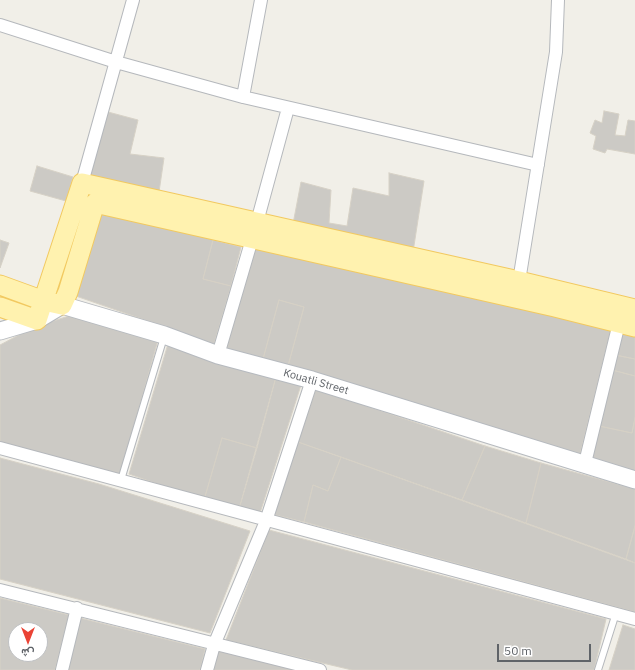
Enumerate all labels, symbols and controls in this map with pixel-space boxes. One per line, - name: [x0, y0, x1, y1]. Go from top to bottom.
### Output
- street label: Kouatli Street: [282, 366, 350, 398]
- north arrow: [8, 622, 48, 662]
- scale bar: [499, 636, 593, 662]
- text: 50 m: [504, 643, 532, 658]
- text: ش: [21, 646, 35, 660]

